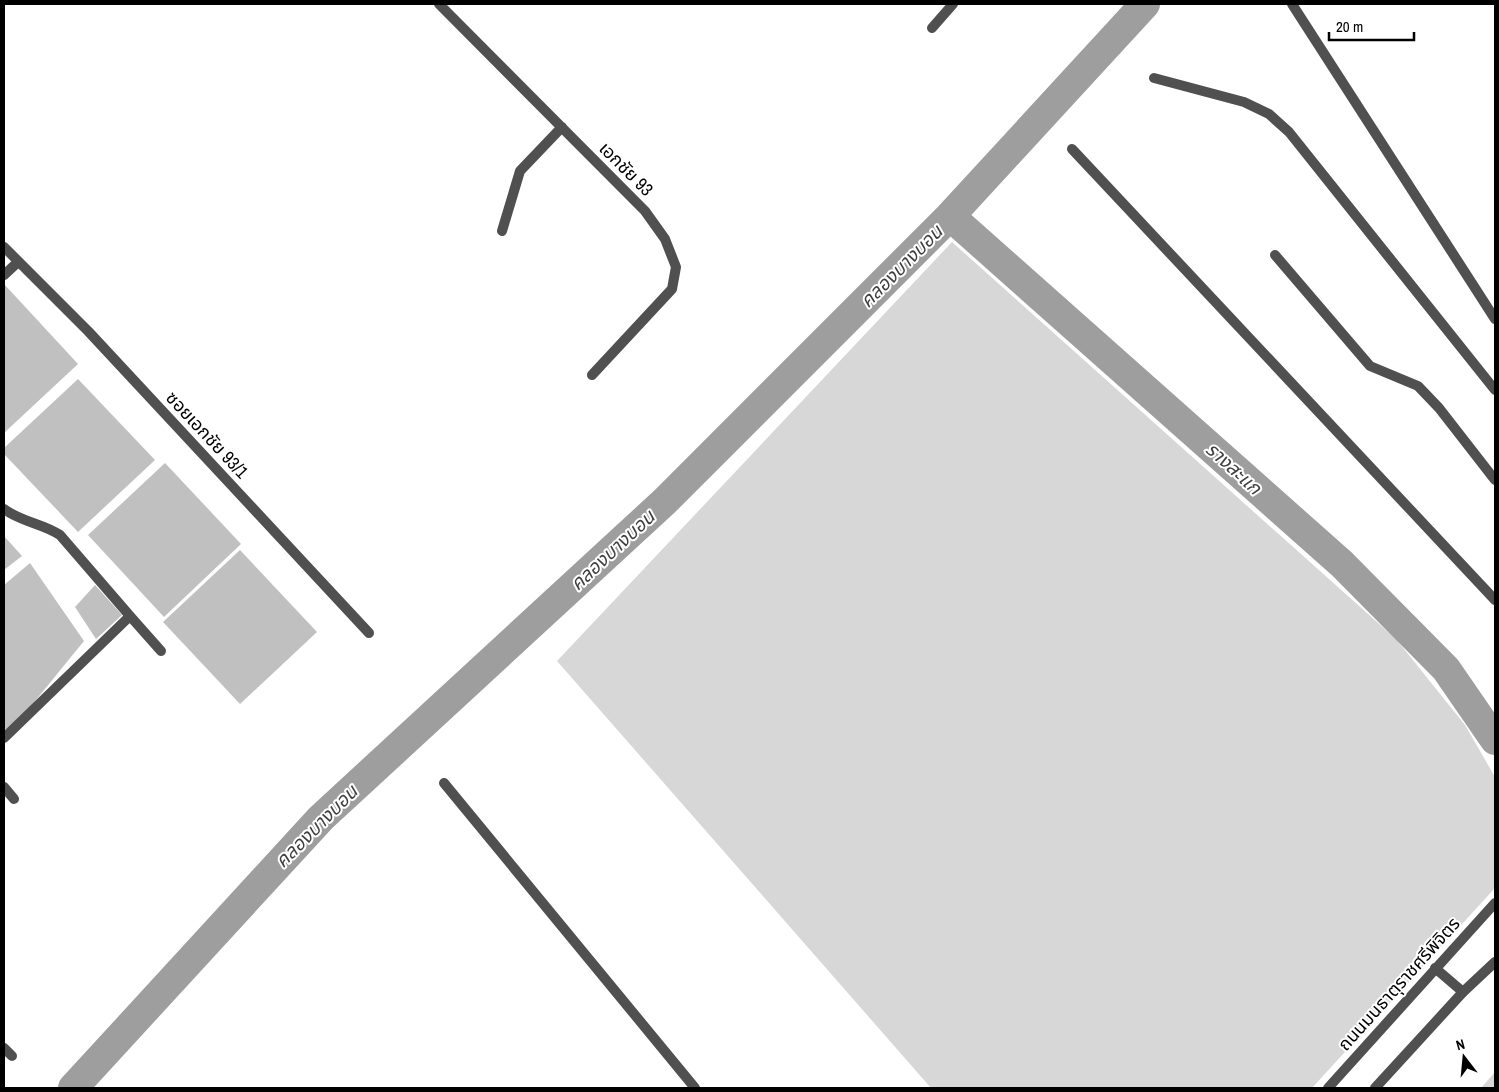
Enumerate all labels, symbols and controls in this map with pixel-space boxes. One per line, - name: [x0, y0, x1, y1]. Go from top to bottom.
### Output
- scale bar: [1329, 10, 1414, 42]
- text: 20 m: [1336, 16, 1363, 37]
- street label: เอกชัย 93: [594, 136, 659, 201]
- water label: คลองบางบอน: [854, 218, 949, 313]
- street label: ซอยเอกชัย 93/1: [160, 386, 255, 484]
- water label: รางสะแก: [1201, 436, 1268, 500]
- water label: คลองบางบอน: [564, 503, 661, 596]
- water label: คลองบางบอน: [269, 778, 364, 873]
- street label: ถนนมนธาตุราชศรีพิจิตร: [1332, 911, 1466, 1056]
- north arrow: [1439, 1032, 1489, 1082]
- text: N: [1454, 1035, 1467, 1054]

